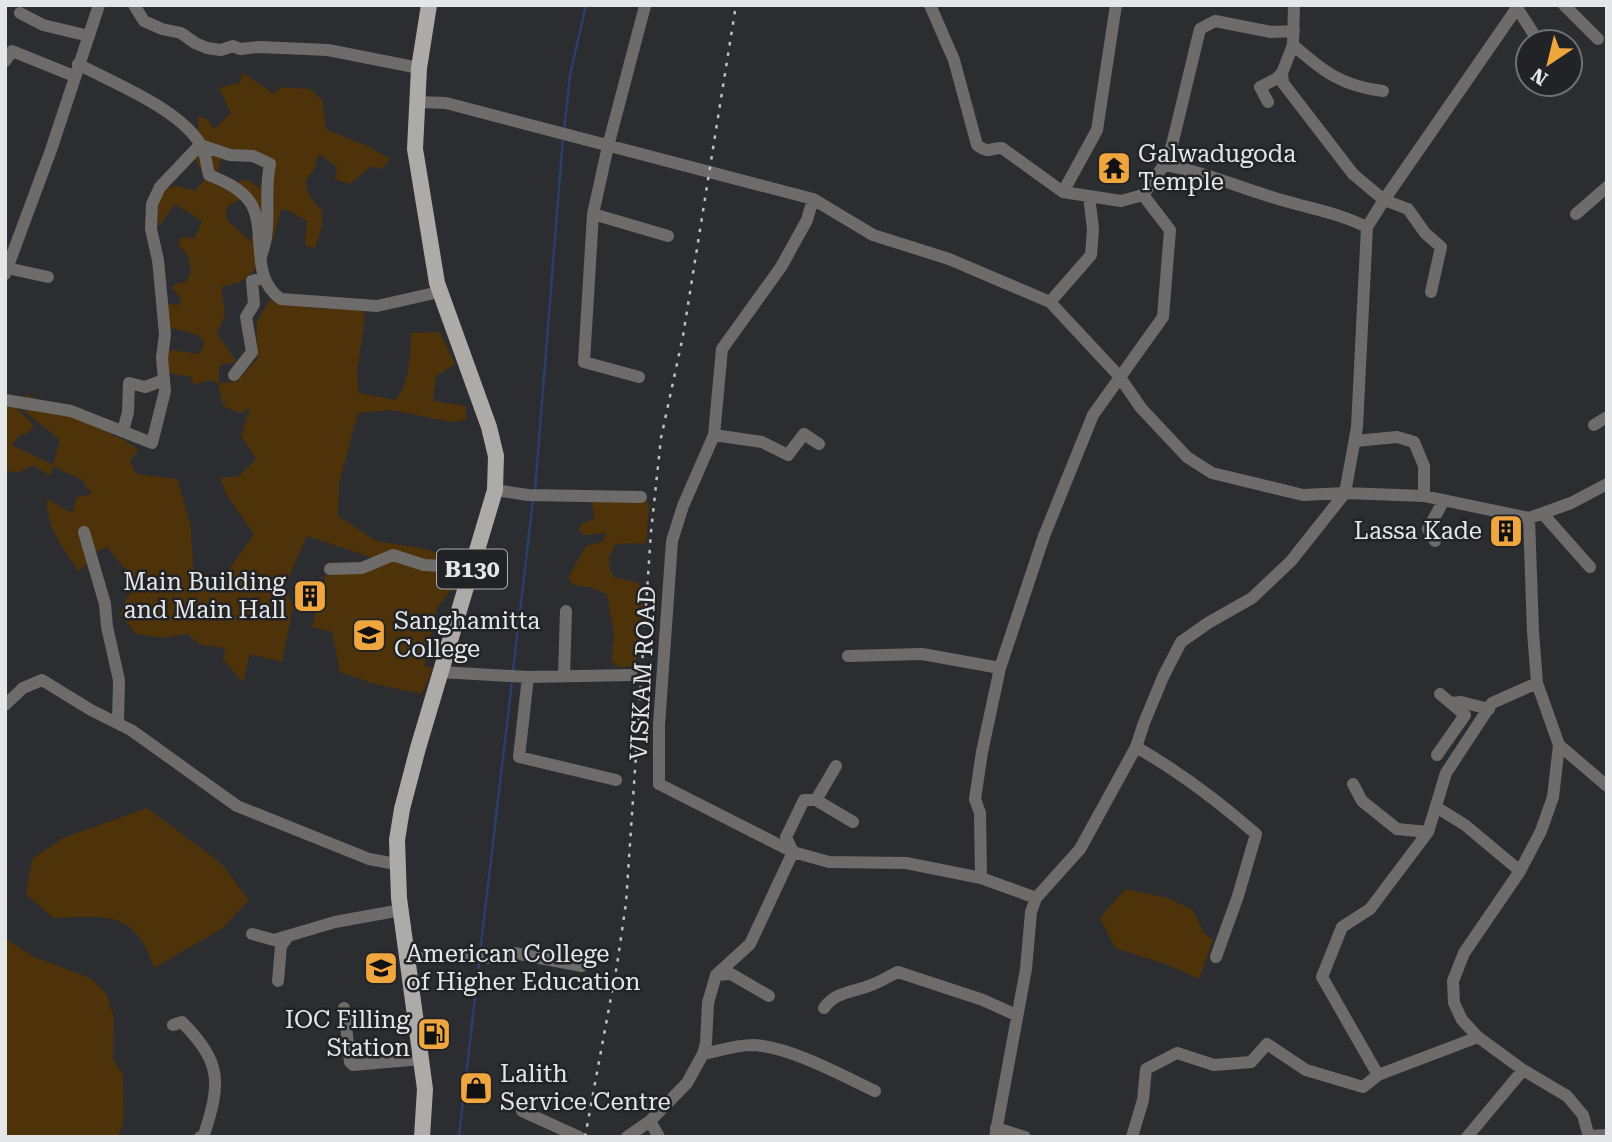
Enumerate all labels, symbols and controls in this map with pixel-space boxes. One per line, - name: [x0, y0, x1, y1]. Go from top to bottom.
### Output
- north arrow: [1514, 28, 1584, 98]
- text: N: [1527, 63, 1552, 90]
- place label: Galwadugoda Temple: [1138, 140, 1296, 196]
- temple icon: Galwadugoda Temple: [1095, 149, 1133, 187]
- building icon: Lassa Kade: [1487, 512, 1525, 550]
- place label: Lassa Kade: [1354, 517, 1482, 545]
- road number: B130: [437, 550, 507, 589]
- place label: Main Building and Main Hall: [123, 568, 286, 624]
- building icon: Main Building and Main Hall: [291, 577, 329, 615]
- street label: VISKAM ROAD: [624, 585, 662, 761]
- place label: Sanghamitta College: [394, 607, 540, 663]
- school or university icon: Sanghamitta College: [350, 616, 388, 654]
- place label: American College of Higher Education: [406, 940, 641, 996]
- school or university icon: American College of Higher Education: [362, 949, 400, 987]
- place label: IOC Filling Station: [285, 1006, 410, 1062]
- fuel station icon: IOC Filling Station: [415, 1015, 453, 1053]
- place label: Lalith Service Centre: [500, 1060, 671, 1116]
- shop icon: Lalith Service Centre: [457, 1069, 495, 1107]

